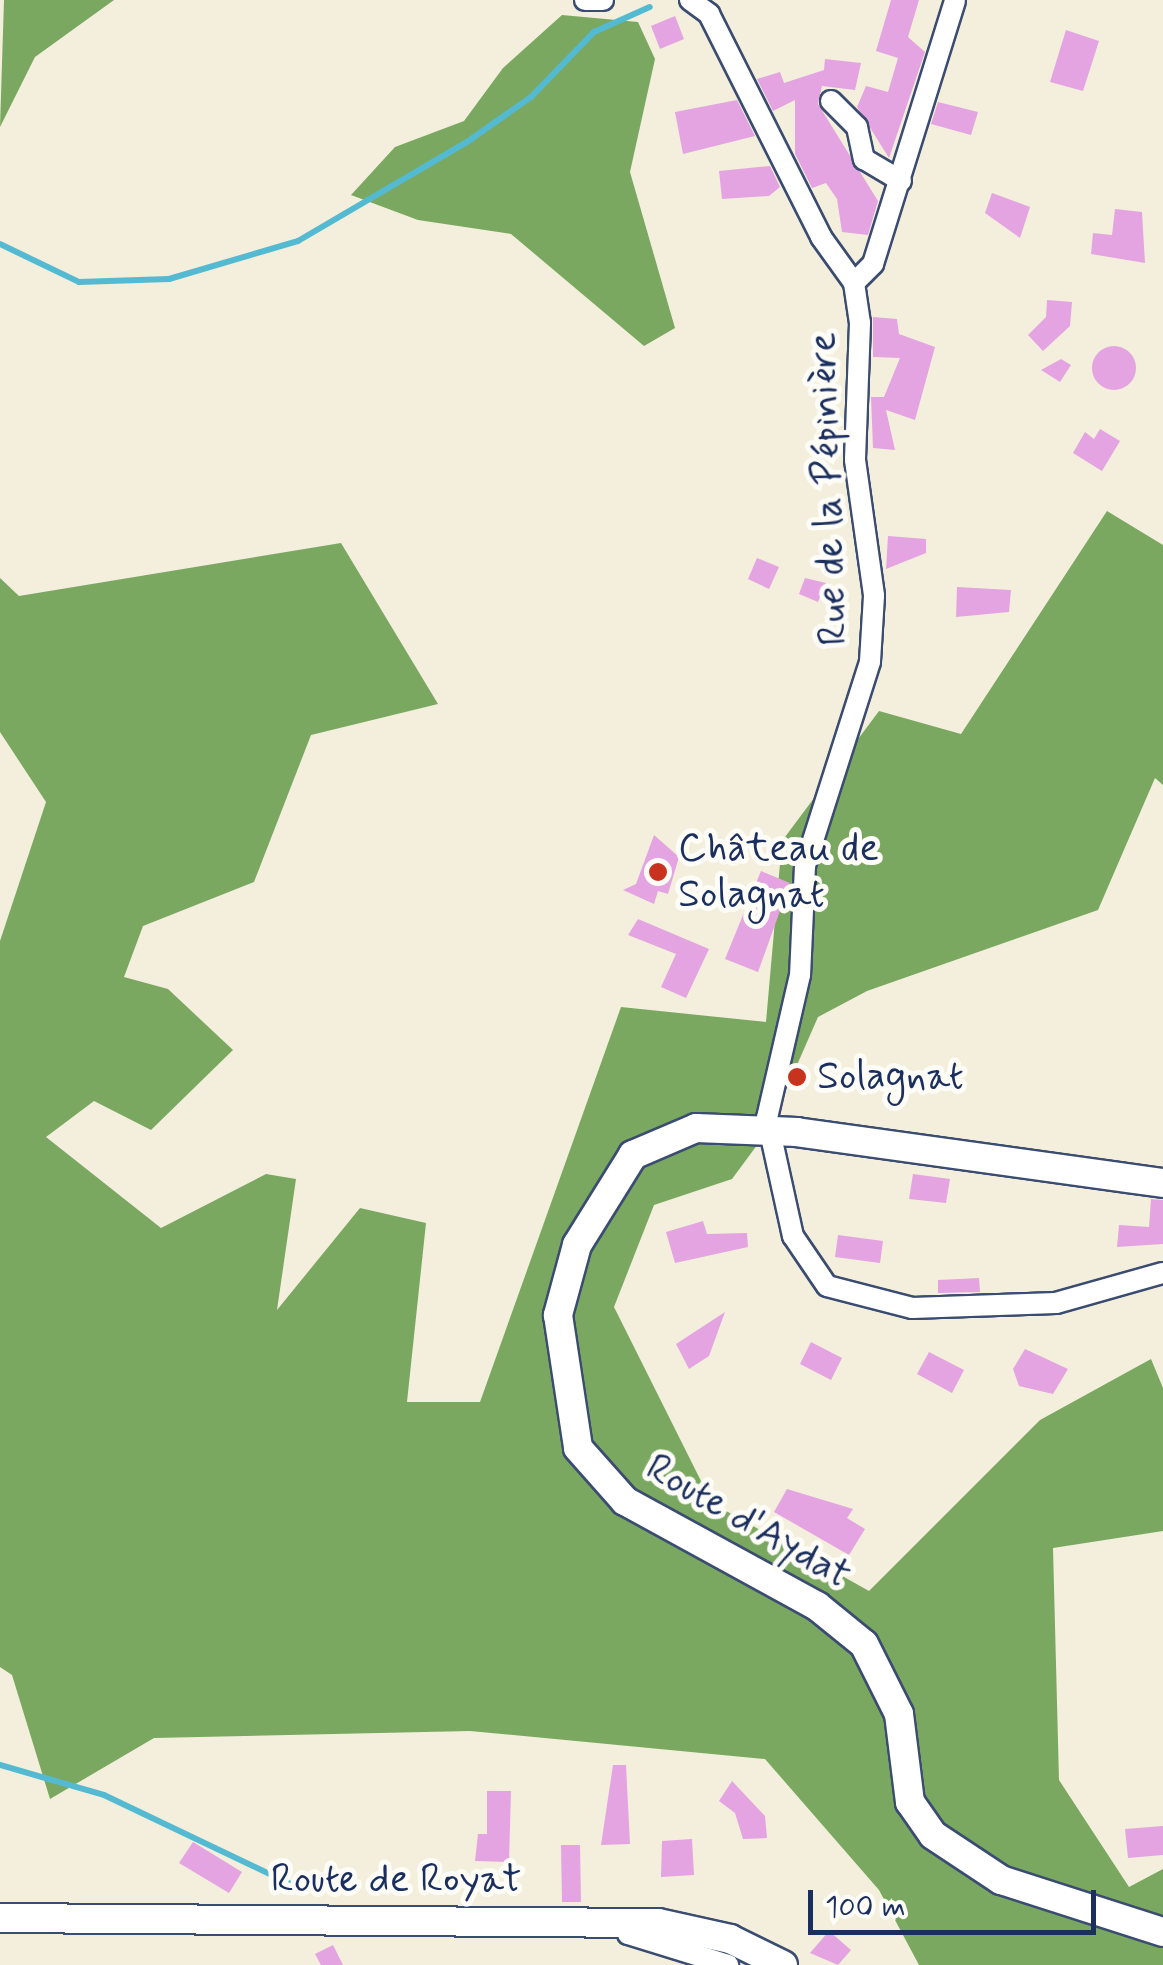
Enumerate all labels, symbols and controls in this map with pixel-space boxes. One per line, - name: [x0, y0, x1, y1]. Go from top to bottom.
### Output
- street label: Rue de la Pépinière: [800, 332, 858, 646]
- place label: Château de Solagnat: [678, 825, 879, 919]
- marker: Château de Solagnat: [647, 861, 669, 883]
- place label: Solagnat: [817, 1053, 964, 1101]
- marker: Solagnat: [786, 1066, 808, 1088]
- street label: Route d'Aydat: [638, 1445, 858, 1599]
- street label: Route de Royat: [274, 1856, 518, 1904]
- scale bar: [813, 1870, 1100, 1932]
- text: 100 m: [825, 1888, 906, 1927]

